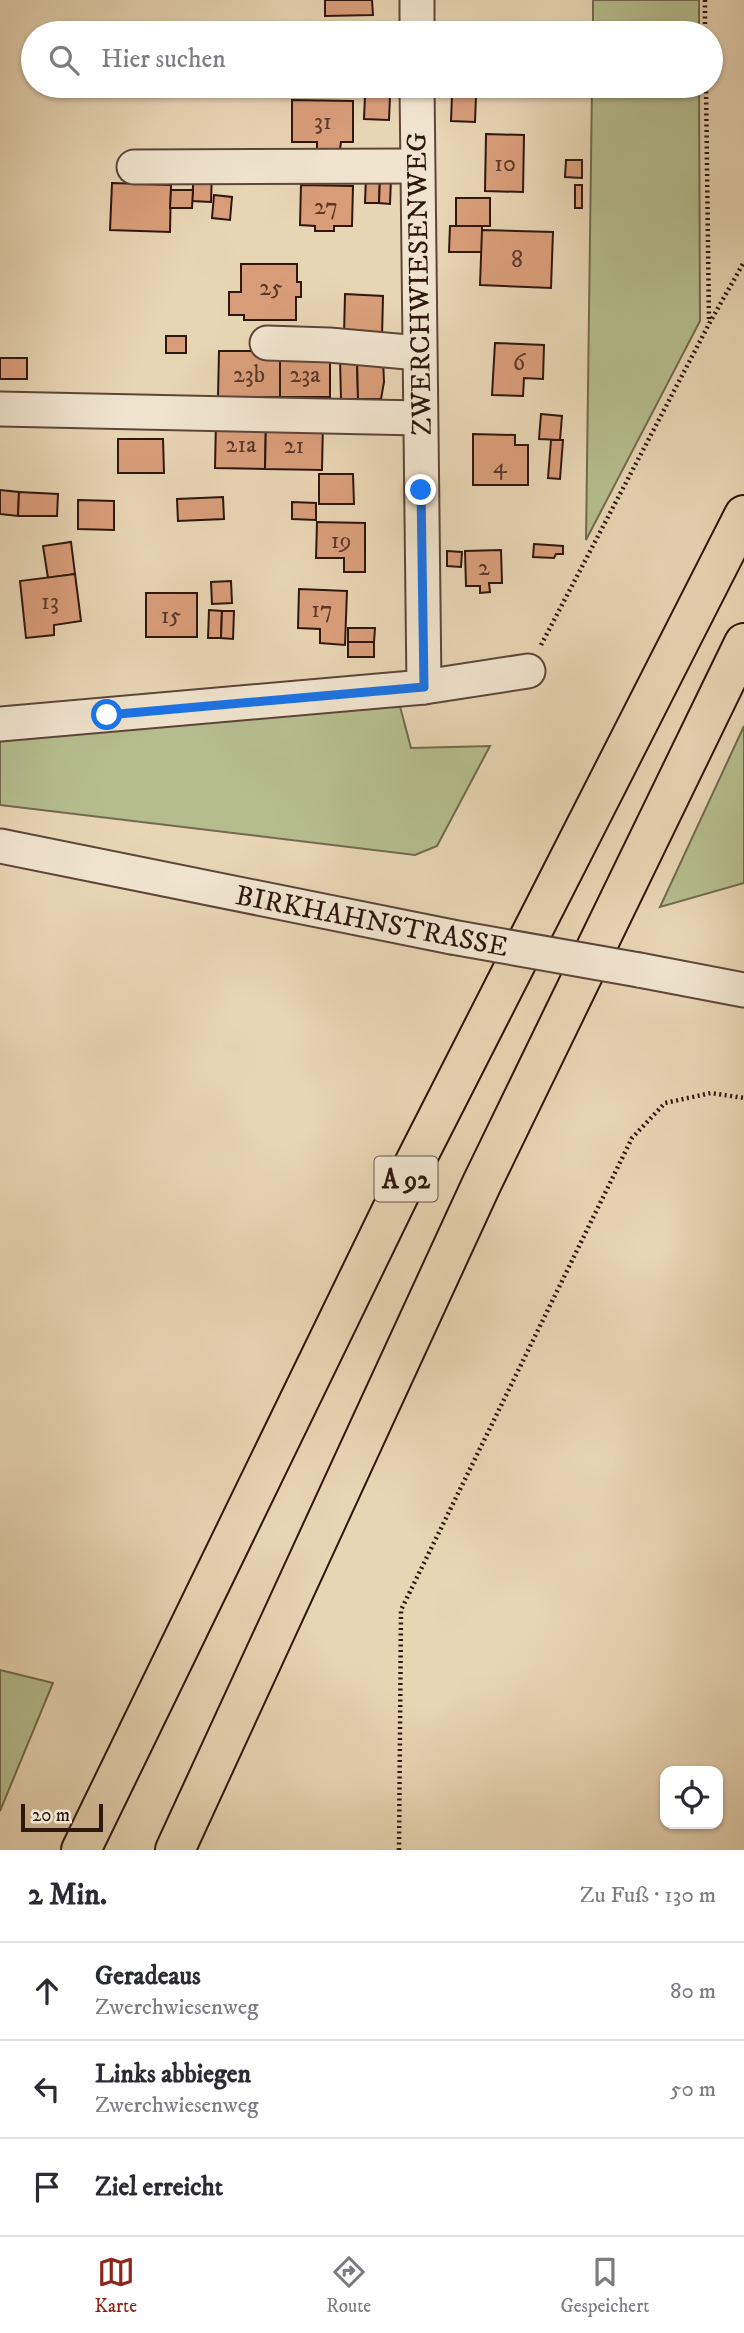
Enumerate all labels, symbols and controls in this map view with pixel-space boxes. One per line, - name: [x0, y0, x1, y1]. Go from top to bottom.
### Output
- search box: [21, 21, 723, 98]
- icon: search: [45, 41, 83, 79]
- text: Hier suchen: [101, 43, 226, 76]
- house number: 31: [314, 107, 332, 137]
- street label: ZWERCHWIESENWEG: [399, 132, 440, 436]
- house number: 10: [494, 149, 516, 179]
- house number: 27: [314, 192, 338, 222]
- house number: 8: [511, 245, 523, 275]
- house number: 25: [259, 273, 283, 303]
- house number: 6: [513, 348, 527, 378]
- house number: 23b: [233, 360, 265, 390]
- house number: 23a: [290, 360, 321, 390]
- house number: 21a: [226, 430, 257, 460]
- house number: 21: [284, 431, 304, 461]
- house number: 4: [493, 451, 508, 481]
- route end: [405, 474, 436, 505]
- house number: 19: [331, 526, 351, 556]
- house number: 2: [478, 553, 490, 583]
- house number: 13: [41, 587, 59, 617]
- house number: 17: [311, 595, 333, 625]
- house number: 15: [161, 601, 181, 631]
- route start: [91, 699, 122, 730]
- street label: BIRKHAHNSTRASSE: [233, 878, 511, 965]
- road number: A 92: [374, 1156, 438, 1202]
- map controls: [660, 1766, 723, 1829]
- button: locate: [660, 1766, 723, 1829]
- scale bar: [21, 1801, 103, 1833]
- text: 20 m: [32, 1804, 70, 1827]
- text: 2 Min.: [28, 1877, 107, 1914]
- text: Zu Fuß · 130 m: [580, 1881, 716, 1910]
- text: Geradeaus: [95, 1960, 201, 1993]
- icon: ahead: [28, 1972, 66, 2010]
- text: 80 m: [670, 1977, 716, 2006]
- text: Zwerchwiesenweg: [95, 1993, 258, 2022]
- text: Links abbiegen: [95, 2058, 251, 2091]
- icon: left: [28, 2070, 66, 2108]
- text: 50 m: [670, 2075, 716, 2104]
- text: Zwerchwiesenweg: [95, 2091, 258, 2120]
- icon: arrive: [28, 2168, 66, 2206]
- text: Ziel erreicht: [95, 2171, 223, 2204]
- tab: Karte: [95, 2253, 137, 2318]
- tab: Route: [326, 2253, 371, 2318]
- tab: Gespeichert: [560, 2253, 649, 2318]

